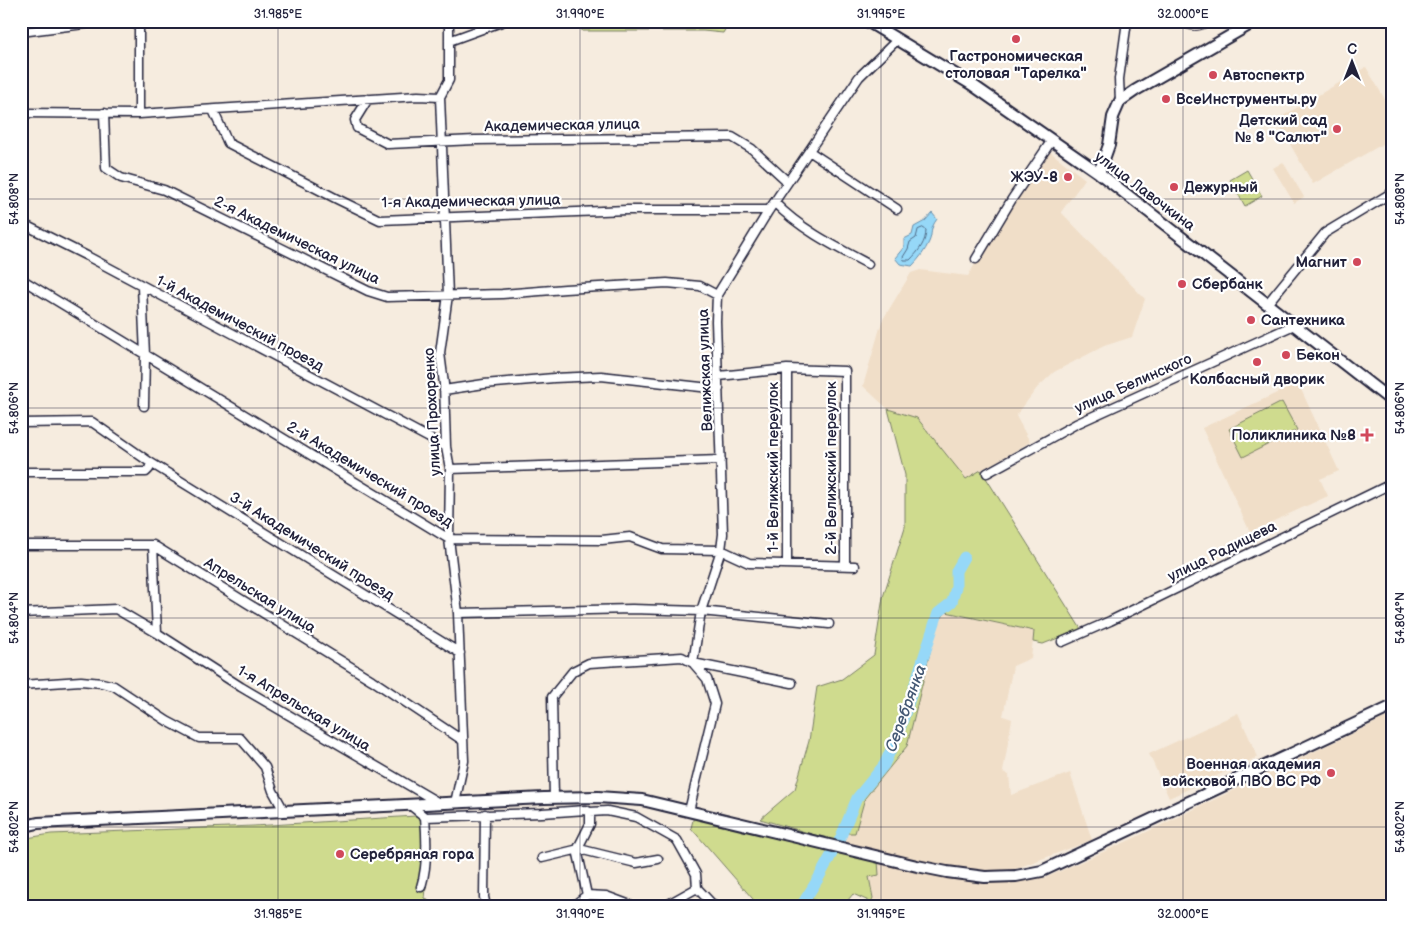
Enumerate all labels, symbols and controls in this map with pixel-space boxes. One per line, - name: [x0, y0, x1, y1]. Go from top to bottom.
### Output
- text: 31.985°E: [254, 7, 302, 22]
- text: 31.990°E: [556, 7, 604, 22]
- text: 31.995°E: [857, 7, 905, 22]
- text: 32.000°E: [1157, 7, 1209, 22]
- marker: Гастрономическая столовая "Тарелка": [1010, 33, 1022, 45]
- north arrow: [1326, 38, 1376, 88]
- text: С: [1347, 41, 1357, 58]
- place label: Гастрономическая столовая "Тарелка": [945, 47, 1087, 83]
- place label: Автоспектр: [1222, 66, 1305, 85]
- marker: Автоспектр: [1207, 69, 1219, 81]
- place label: ВсеИнструменты.ру: [1176, 90, 1317, 109]
- marker: ВсеИнструменты.ру: [1160, 93, 1172, 105]
- place label: Детский сад № 8 "Салют": [1235, 111, 1327, 147]
- street label: Академическая улица: [483, 115, 640, 136]
- marker: Детский сад № 8 "Салют": [1331, 123, 1343, 135]
- street label: улица Лавочкина: [1091, 147, 1199, 236]
- place label: ЖЭУ-8: [1011, 168, 1058, 187]
- marker: ЖЭУ-8: [1062, 171, 1074, 183]
- text: 54.808°N: [7, 173, 22, 225]
- text: 54.808°N: [1393, 173, 1408, 225]
- place label: Дежурный: [1184, 178, 1258, 197]
- marker: Дежурный: [1168, 181, 1180, 193]
- street label: 1-я Академическая улица: [381, 190, 561, 213]
- street label: 2-я Академическая улица: [211, 192, 383, 289]
- place label: Магнит: [1295, 253, 1348, 272]
- marker: Магнит: [1351, 256, 1363, 268]
- street label: 1-й Академический проезд: [153, 271, 327, 376]
- place label: Сбербанк: [1192, 275, 1264, 294]
- marker: Сбербанк: [1176, 278, 1188, 290]
- street label: Велижская улица: [694, 308, 717, 432]
- place label: Сантехника: [1261, 311, 1345, 330]
- marker: Сантехника: [1245, 314, 1257, 326]
- place label: Бекон: [1296, 346, 1340, 365]
- street label: улица Прохоренко: [420, 347, 445, 477]
- street label: улица Белинского: [1072, 349, 1195, 418]
- marker: Бекон: [1280, 349, 1292, 361]
- marker: Колбасный дворик: [1251, 356, 1263, 368]
- place label: Колбасный дворик: [1190, 370, 1325, 389]
- street label: 2-й Велижский переулок: [822, 381, 841, 555]
- text: 54.806°N: [7, 382, 22, 434]
- street label: 1-й Велижский переулок: [764, 382, 783, 552]
- text: 54.806°N: [1393, 382, 1408, 434]
- street label: 2-й Академический проезд: [283, 417, 456, 532]
- place label: Поликлиника №8: [1231, 426, 1356, 445]
- marker: Поликлиника №8: [1360, 428, 1374, 442]
- street label: 3-й Академический проезд: [226, 488, 398, 605]
- street label: улица Радищева: [1165, 517, 1280, 586]
- street label: Апрельская улица: [199, 553, 319, 638]
- text: 54.804°N: [7, 592, 22, 644]
- text: 54.804°N: [1393, 592, 1408, 644]
- street label: 1-я Апрельская улица: [234, 661, 374, 756]
- water label: Серебрянка: [882, 662, 931, 755]
- place label: Военная академия войсковой ПВО ВС РФ: [1162, 755, 1322, 791]
- marker: Военная академия войсковой ПВО ВС РФ: [1325, 767, 1337, 779]
- text: 54.802°N: [7, 801, 22, 853]
- text: 54.802°N: [1393, 801, 1408, 853]
- place label: Серебряная гора: [350, 845, 474, 864]
- marker: Серебряная гора: [334, 848, 346, 860]
- text: 31.985°E: [254, 907, 302, 922]
- text: 31.990°E: [556, 907, 604, 922]
- text: 31.995°E: [857, 907, 905, 922]
- text: 32.000°E: [1157, 907, 1209, 922]

